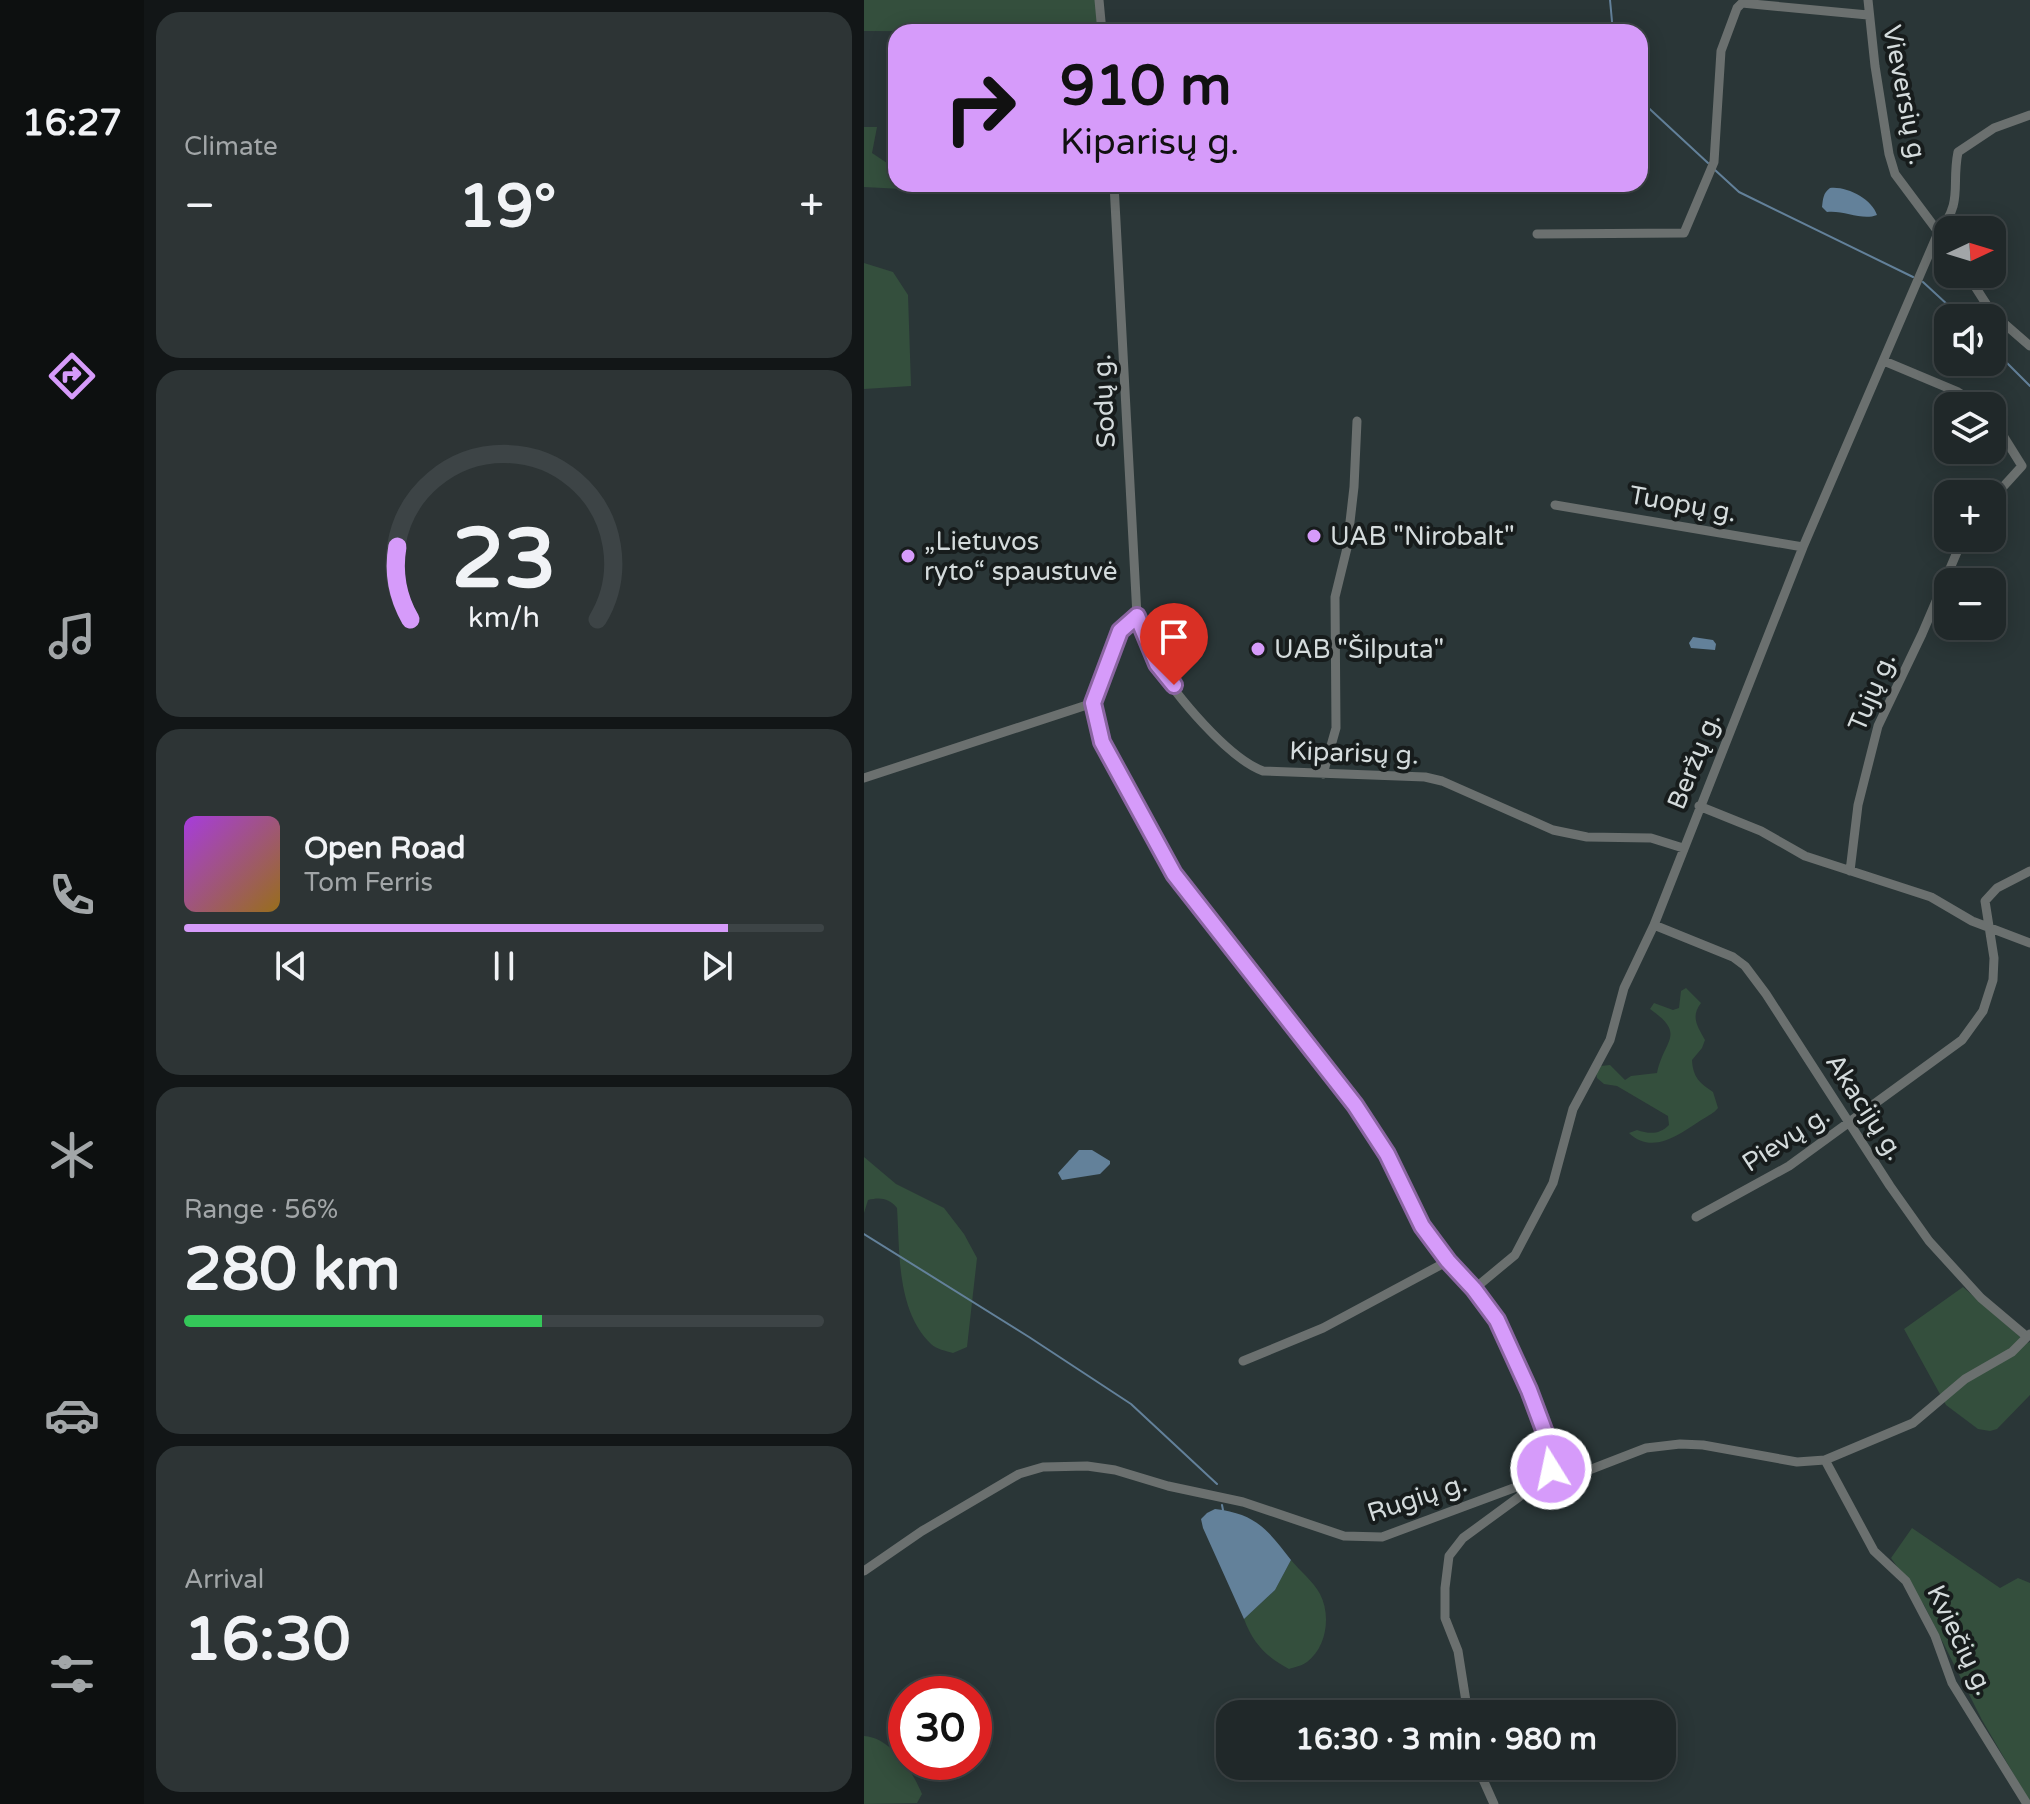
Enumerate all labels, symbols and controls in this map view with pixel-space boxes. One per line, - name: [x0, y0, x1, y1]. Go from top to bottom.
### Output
- street label: Vieversių g.: [1876, 22, 1934, 168]
- text: 910 m: [1060, 53, 1231, 120]
- icon: right: [928, 56, 1032, 160]
- text: 16:27: [22, 102, 122, 145]
- text: Kiparisų g.: [1060, 121, 1239, 164]
- text: Climate: [184, 131, 278, 162]
- text: 19°: [458, 171, 556, 243]
- text: −: [184, 180, 215, 233]
- text: +: [799, 180, 824, 233]
- north arrow: [1934, 216, 2006, 288]
- map controls: [1934, 216, 2006, 640]
- button: sound: [1934, 304, 2006, 376]
- icon: directions: [44, 348, 100, 404]
- street label: Sodų g.: [1086, 353, 1122, 449]
- button: layers: [1934, 392, 2006, 464]
- street label: Tuopų g.: [1627, 479, 1739, 529]
- button: +: [1934, 480, 2006, 552]
- text: 23: [452, 509, 556, 609]
- place label: UAB "Nirobalt": [1330, 521, 1515, 552]
- place label: „Lietuvos ryto“ spaustuvė: [924, 526, 1117, 587]
- marker: UAB "Nirobalt": [1305, 527, 1323, 545]
- marker: „Lietuvos ryto“ spaustuvė: [899, 547, 917, 565]
- button: −: [1934, 568, 2006, 640]
- text: km/h: [468, 601, 540, 635]
- pin: [1140, 603, 1208, 685]
- icon: music: [44, 608, 100, 664]
- icon: arrive: [1152, 615, 1196, 659]
- place label: UAB "Šilputa": [1274, 634, 1444, 665]
- marker: UAB "Šilputa": [1249, 640, 1267, 658]
- street label: Tujų g.: [1842, 648, 1902, 736]
- street label: Beržų g.: [1661, 708, 1727, 814]
- street label: Kiparisų g.: [1289, 735, 1419, 771]
- text: Open Road: [304, 830, 465, 867]
- icon: phone: [44, 867, 100, 923]
- text: Tom Ferris: [304, 867, 433, 898]
- icon: previous: [269, 944, 313, 988]
- icon: pause: [482, 944, 526, 988]
- icon: next: [695, 944, 739, 988]
- street label: Akacijų g.: [1819, 1048, 1911, 1166]
- street label: Pievų g.: [1737, 1099, 1835, 1179]
- icon: climate: [44, 1127, 100, 1183]
- text: Range · 56%: [184, 1194, 338, 1225]
- text: 280 km: [184, 1234, 400, 1306]
- icon: car: [44, 1387, 100, 1443]
- position arrow: [1509, 1427, 1593, 1511]
- street label: Rugių g.: [1363, 1467, 1471, 1529]
- text: Arrival: [184, 1564, 264, 1595]
- street label: Kviečių g.: [1920, 1580, 2000, 1700]
- text: 16:30: [184, 1604, 350, 1676]
- icon: filters: [44, 1646, 100, 1702]
- speed limit sign: 30: [888, 1676, 992, 1780]
- text: 16:30 · 3 min · 980 m: [1295, 1721, 1597, 1758]

